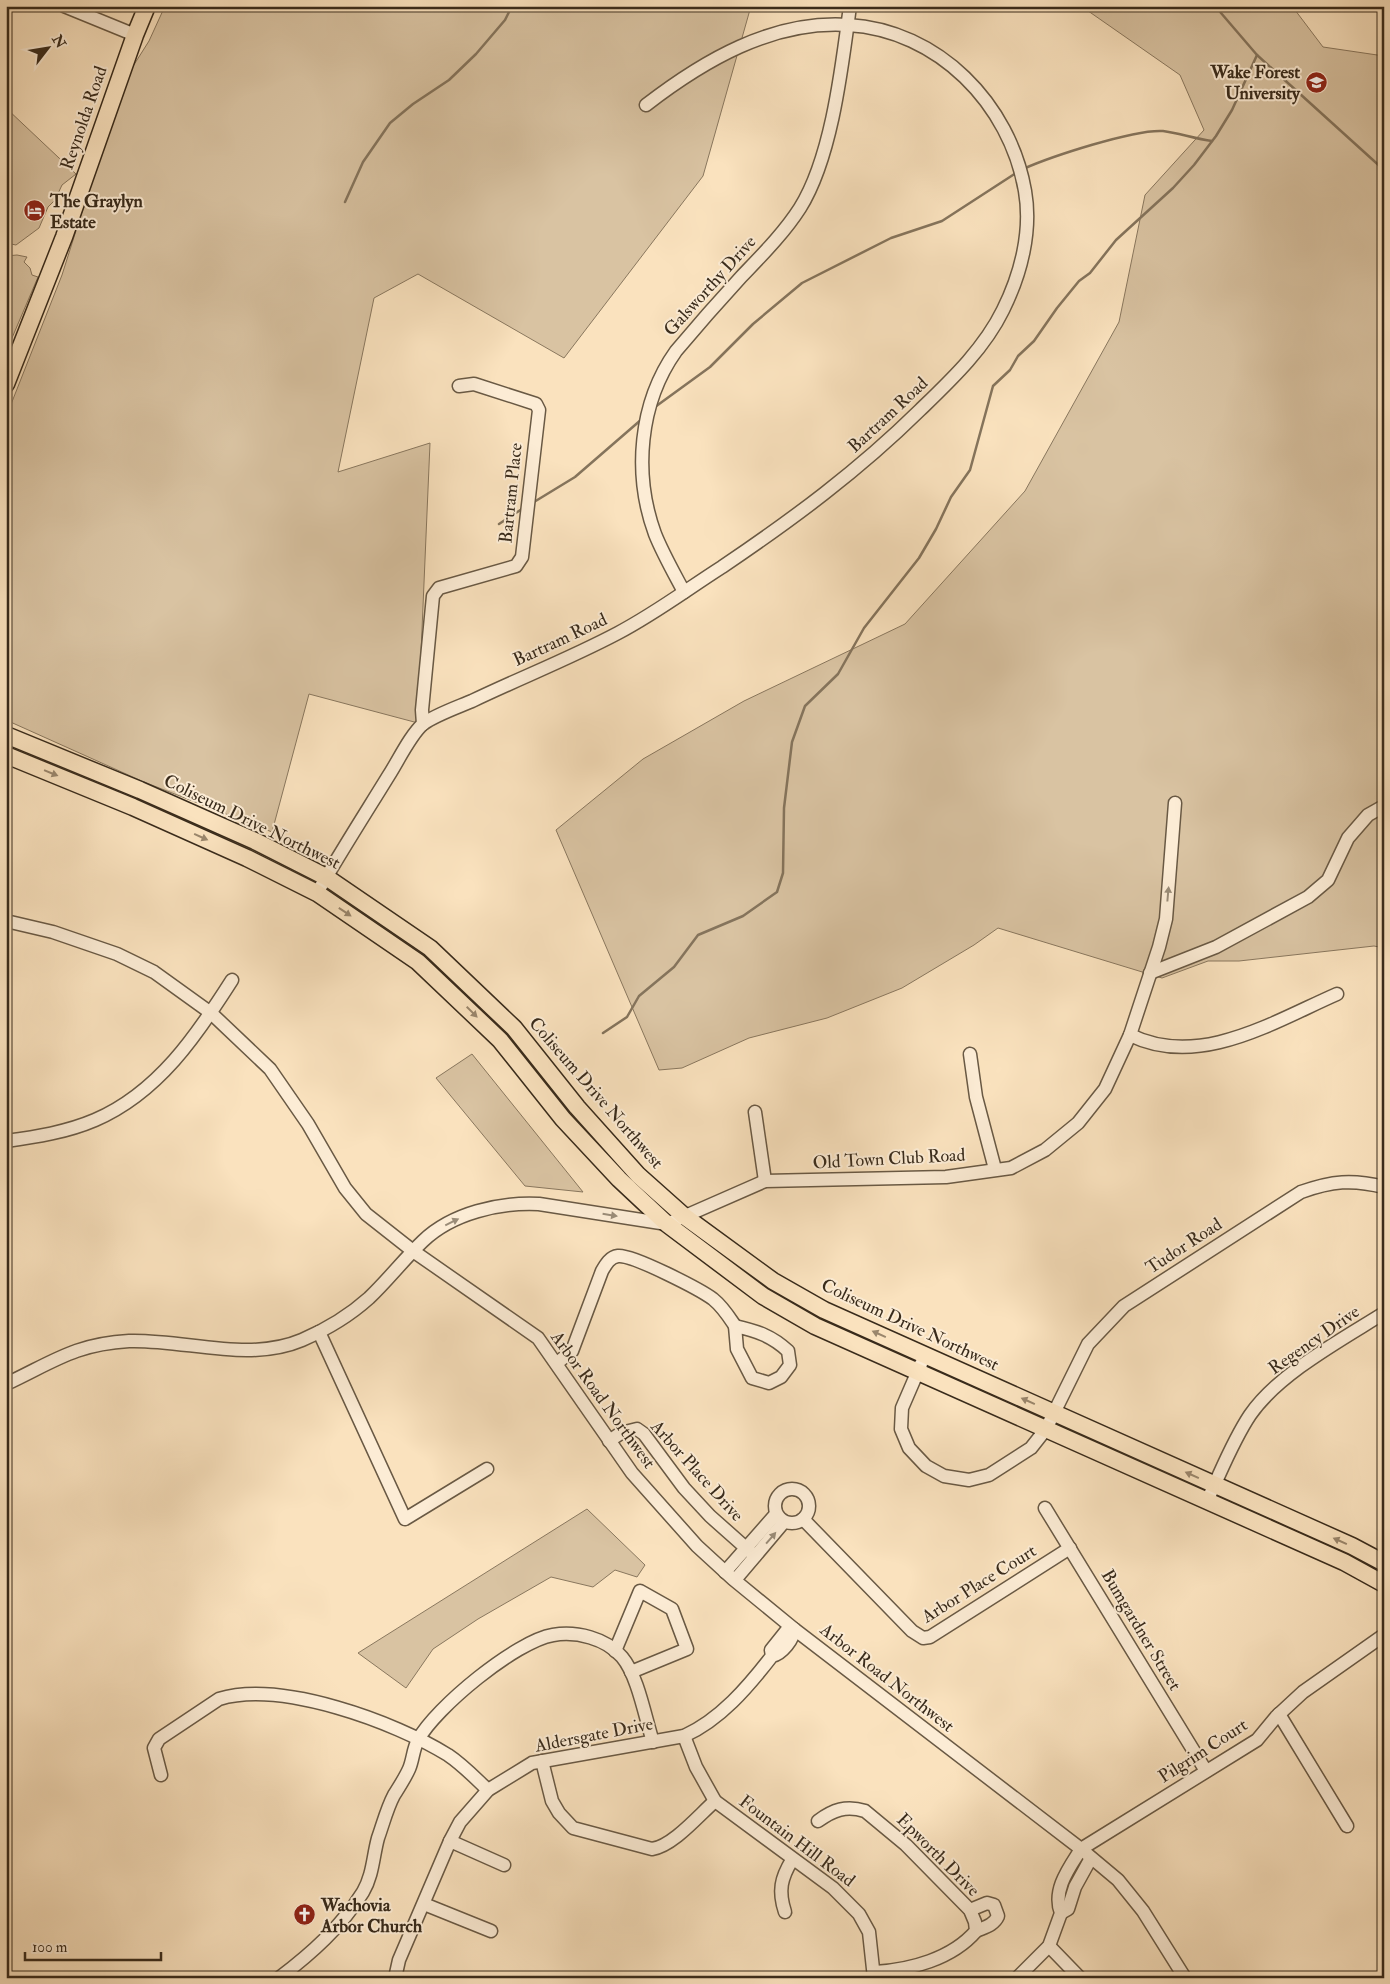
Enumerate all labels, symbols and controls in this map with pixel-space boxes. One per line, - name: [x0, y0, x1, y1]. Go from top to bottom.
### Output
- north arrow: [22, 22, 72, 72]
- text: N: [48, 31, 69, 52]
- place label: Wake Forest University: [1210, 61, 1301, 105]
- street label: Reynolda Road: [56, 63, 113, 173]
- school or university icon: Wake Forest University: [1304, 70, 1328, 94]
- place label: The Graylyn Estate: [49, 190, 143, 234]
- hotel icon: The Graylyn Estate: [22, 199, 46, 223]
- street label: Galsworthy Drive: [659, 231, 762, 341]
- street label: Bartram Road: [843, 372, 933, 458]
- street label: Bartram Place: [494, 441, 528, 544]
- street label: Bartram Road: [509, 608, 611, 672]
- street label: Coliseum Drive Northwest: [160, 769, 344, 875]
- one-way arrow: [44, 770, 58, 778]
- one-way arrow: [194, 834, 208, 842]
- one-way arrow: [1164, 886, 1172, 902]
- one-way arrow: [338, 907, 351, 917]
- one-way arrow: [466, 1006, 478, 1018]
- street label: Coliseum Drive Northwest: [524, 1012, 668, 1174]
- street label: Old Town Club Road: [812, 1144, 966, 1174]
- one-way arrow: [603, 1211, 619, 1219]
- street label: Tudor Road: [1141, 1213, 1227, 1279]
- one-way arrow: [445, 1218, 459, 1226]
- street label: Coliseum Drive Northwest: [817, 1274, 1003, 1376]
- street label: Regency Drive: [1264, 1300, 1364, 1380]
- street label: Arbor Road Northwest: [545, 1326, 661, 1473]
- one-way arrow: [872, 1330, 886, 1338]
- one-way arrow: [1021, 1396, 1035, 1404]
- street label: Arbor Place Drive: [645, 1415, 749, 1527]
- one-way arrow: [1185, 1471, 1199, 1479]
- one-way arrow: [765, 1531, 776, 1544]
- one-way arrow: [1333, 1536, 1347, 1544]
- street label: Arbor Place Court: [917, 1539, 1041, 1629]
- street label: Bumgardner Street: [1096, 1565, 1186, 1695]
- street label: Arbor Road Northwest: [814, 1618, 959, 1738]
- street label: Aldersgate Drive: [532, 1712, 655, 1758]
- street label: Pilgrim Court: [1154, 1714, 1252, 1788]
- street label: Fountain Hill Road: [734, 1790, 860, 1892]
- street label: Epworth Drive: [891, 1808, 985, 1902]
- place label: Wachovia Arbor Church: [320, 1894, 423, 1938]
- church icon: Wachovia Arbor Church: [293, 1903, 317, 1927]
- scale bar: [25, 1929, 161, 1961]
- text: 100 m: [32, 1938, 68, 1957]

